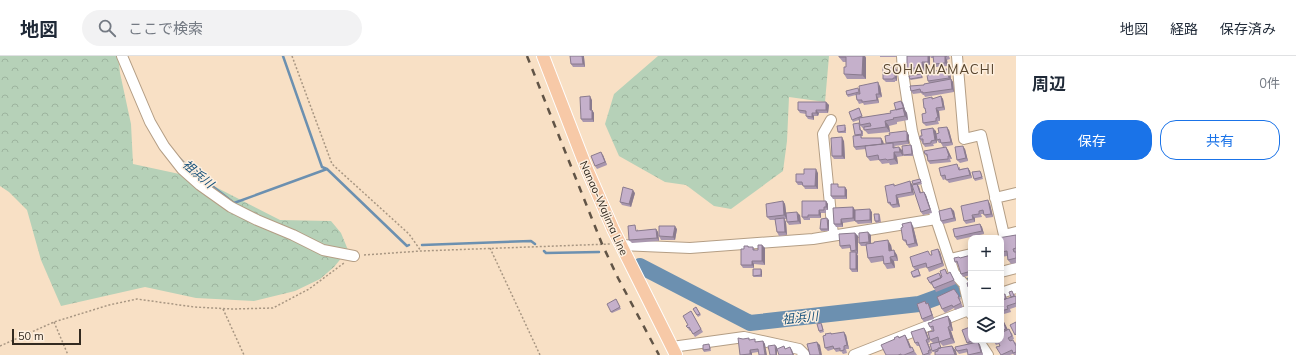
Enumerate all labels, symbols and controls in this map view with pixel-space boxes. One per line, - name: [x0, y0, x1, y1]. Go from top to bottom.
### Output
- search box: [82, 10, 362, 46]
- text: 地図: [20, 17, 58, 41]
- icon: search: [96, 17, 118, 39]
- text: ここで検索: [128, 19, 203, 38]
- text: 地図: [1120, 20, 1148, 38]
- text: 経路: [1170, 20, 1198, 38]
- text: 保存済み: [1220, 20, 1276, 38]
- district label: SOHAMAMACHI: [883, 61, 995, 77]
- text: 周辺: [1032, 73, 1066, 94]
- text: 0件: [1259, 75, 1280, 91]
- button: 保存: [1032, 120, 1152, 160]
- button: 共有: [1160, 120, 1280, 160]
- water label: 祖浜川: [180, 156, 218, 192]
- street label: Nanao-Wajima Line: [577, 159, 631, 257]
- map controls: [968, 235, 1004, 343]
- button: +: [968, 235, 1004, 271]
- button: −: [968, 271, 1004, 307]
- button: layers: [968, 307, 1004, 343]
- water label: 祖浜川: [781, 308, 821, 327]
- scale bar: [12, 327, 81, 346]
- text: 50 m: [18, 329, 44, 343]

